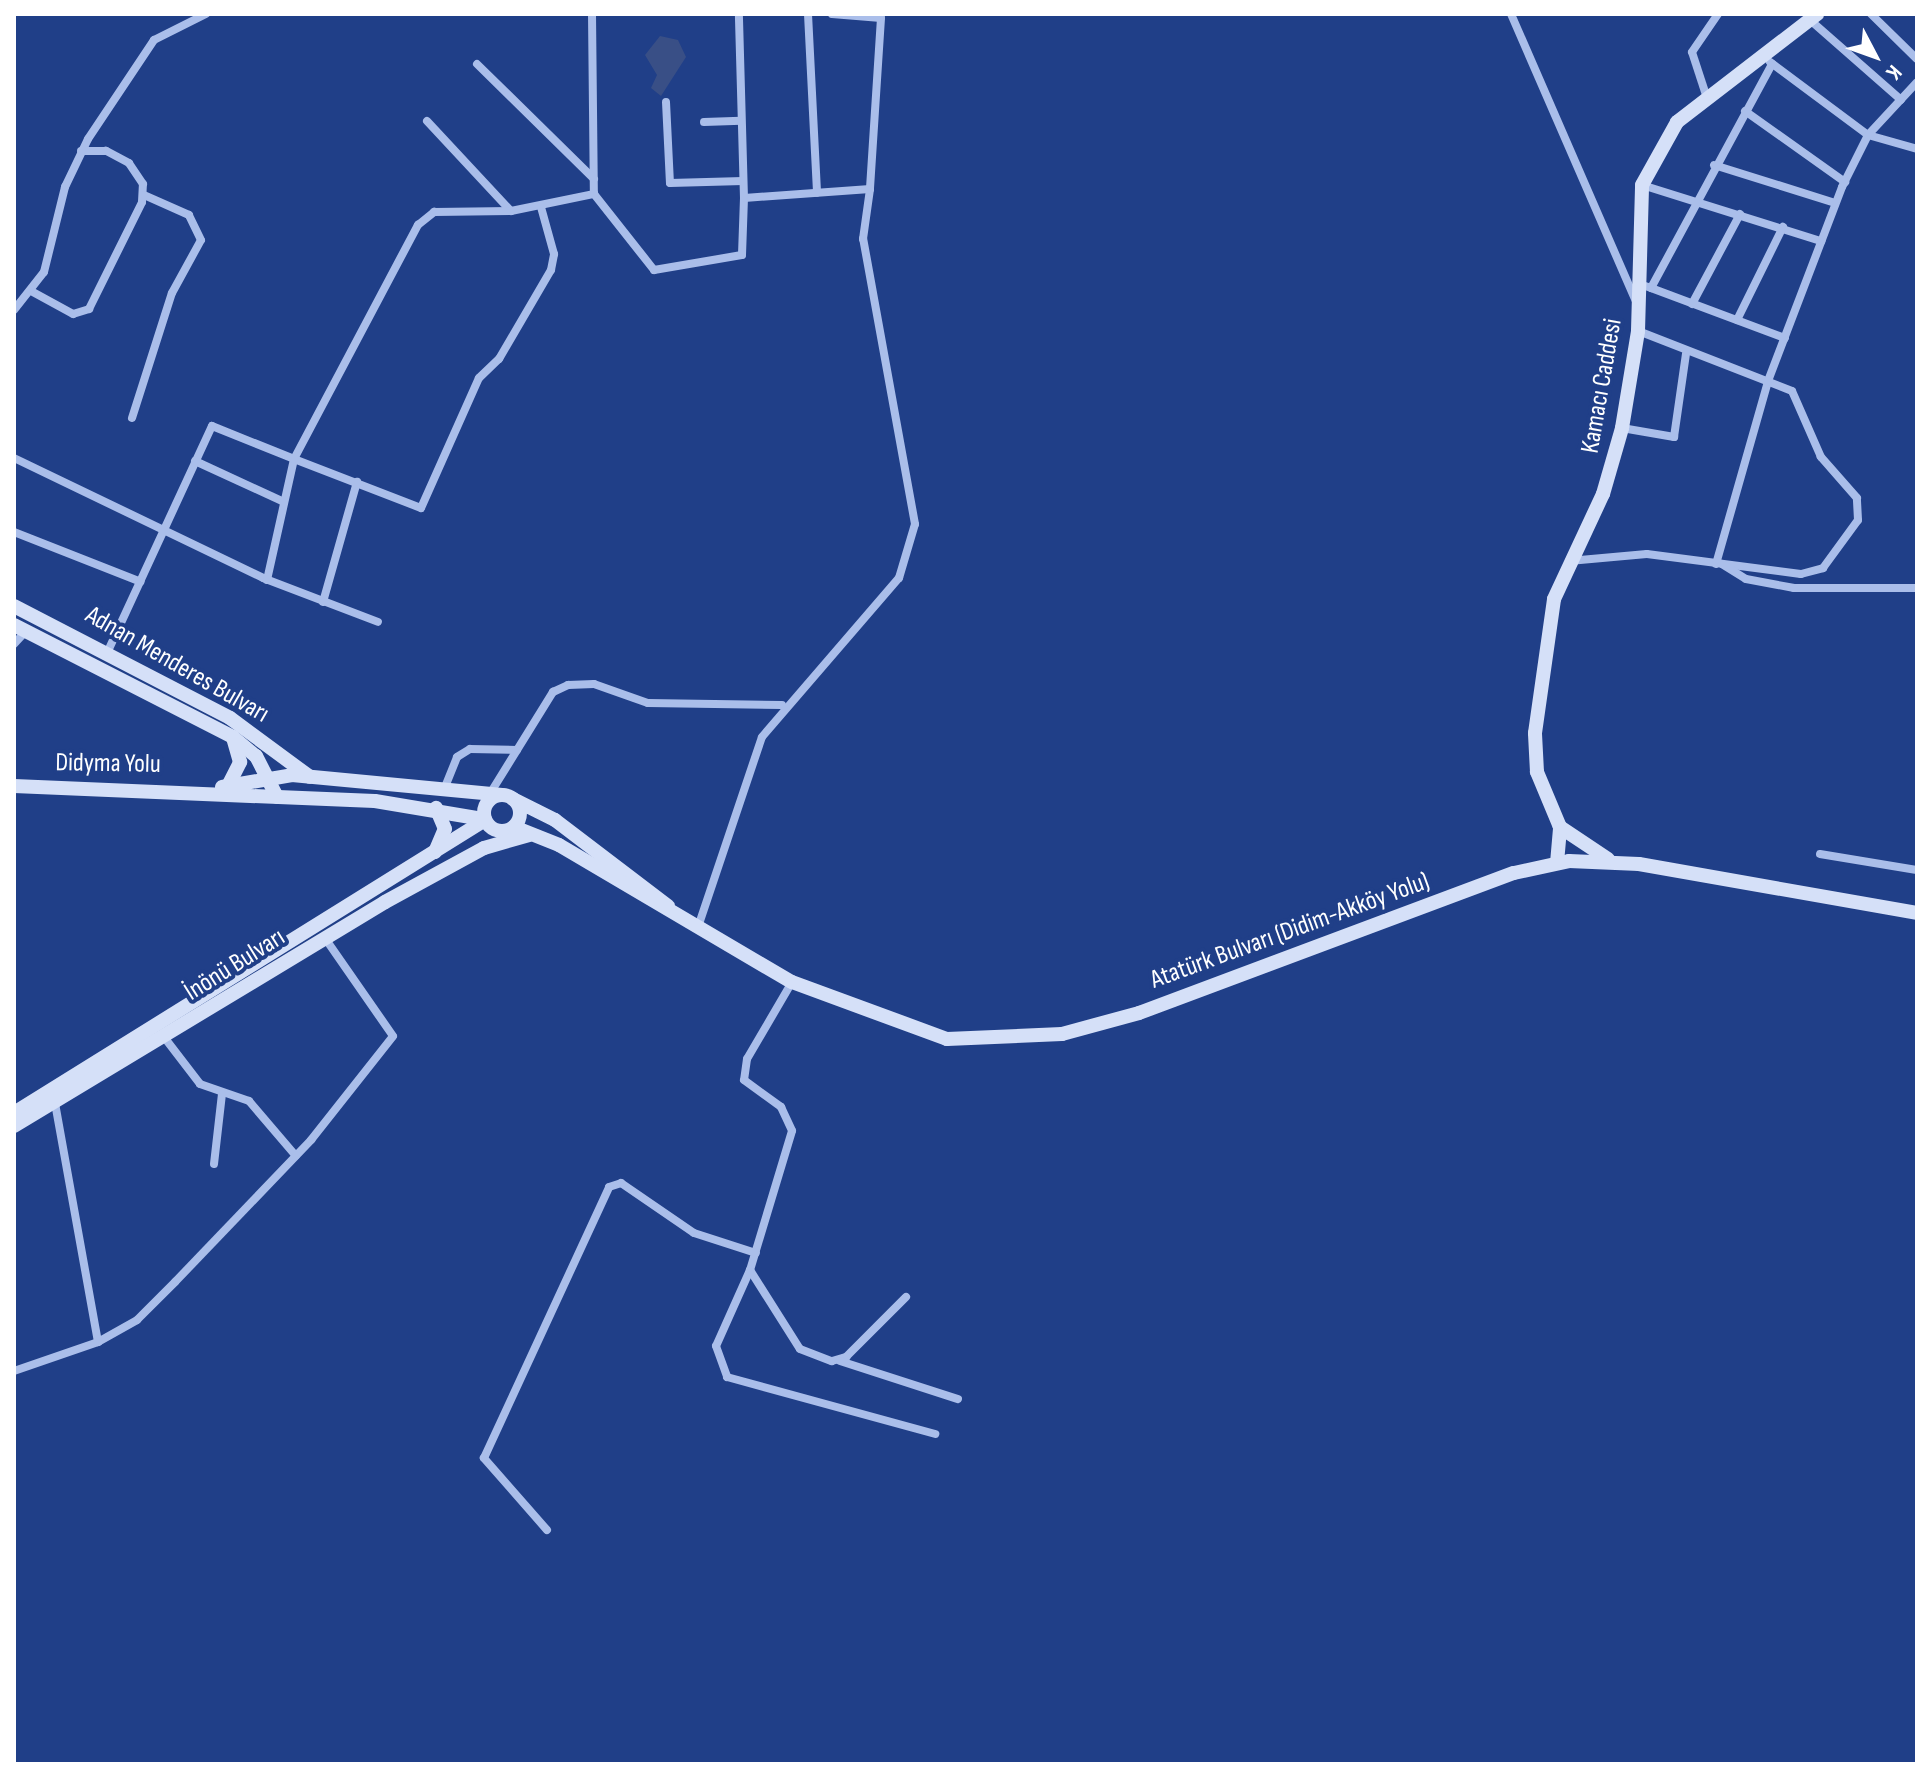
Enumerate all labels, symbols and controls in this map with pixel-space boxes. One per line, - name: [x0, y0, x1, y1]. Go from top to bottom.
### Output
- north arrow: [1835, 16, 1915, 96]
- text: K: [1880, 59, 1907, 85]
- street label: Kamacı Caddesi: [1575, 316, 1629, 456]
- street label: Adnan Menderes Bulvarı: [80, 600, 274, 730]
- street label: Didyma Yolu: [55, 747, 161, 781]
- street label: Atatürk Bulvarı (Didim-Akköy Yolu): [1146, 866, 1434, 996]
- street label: İnönü Bulvarı: [179, 922, 291, 1008]

